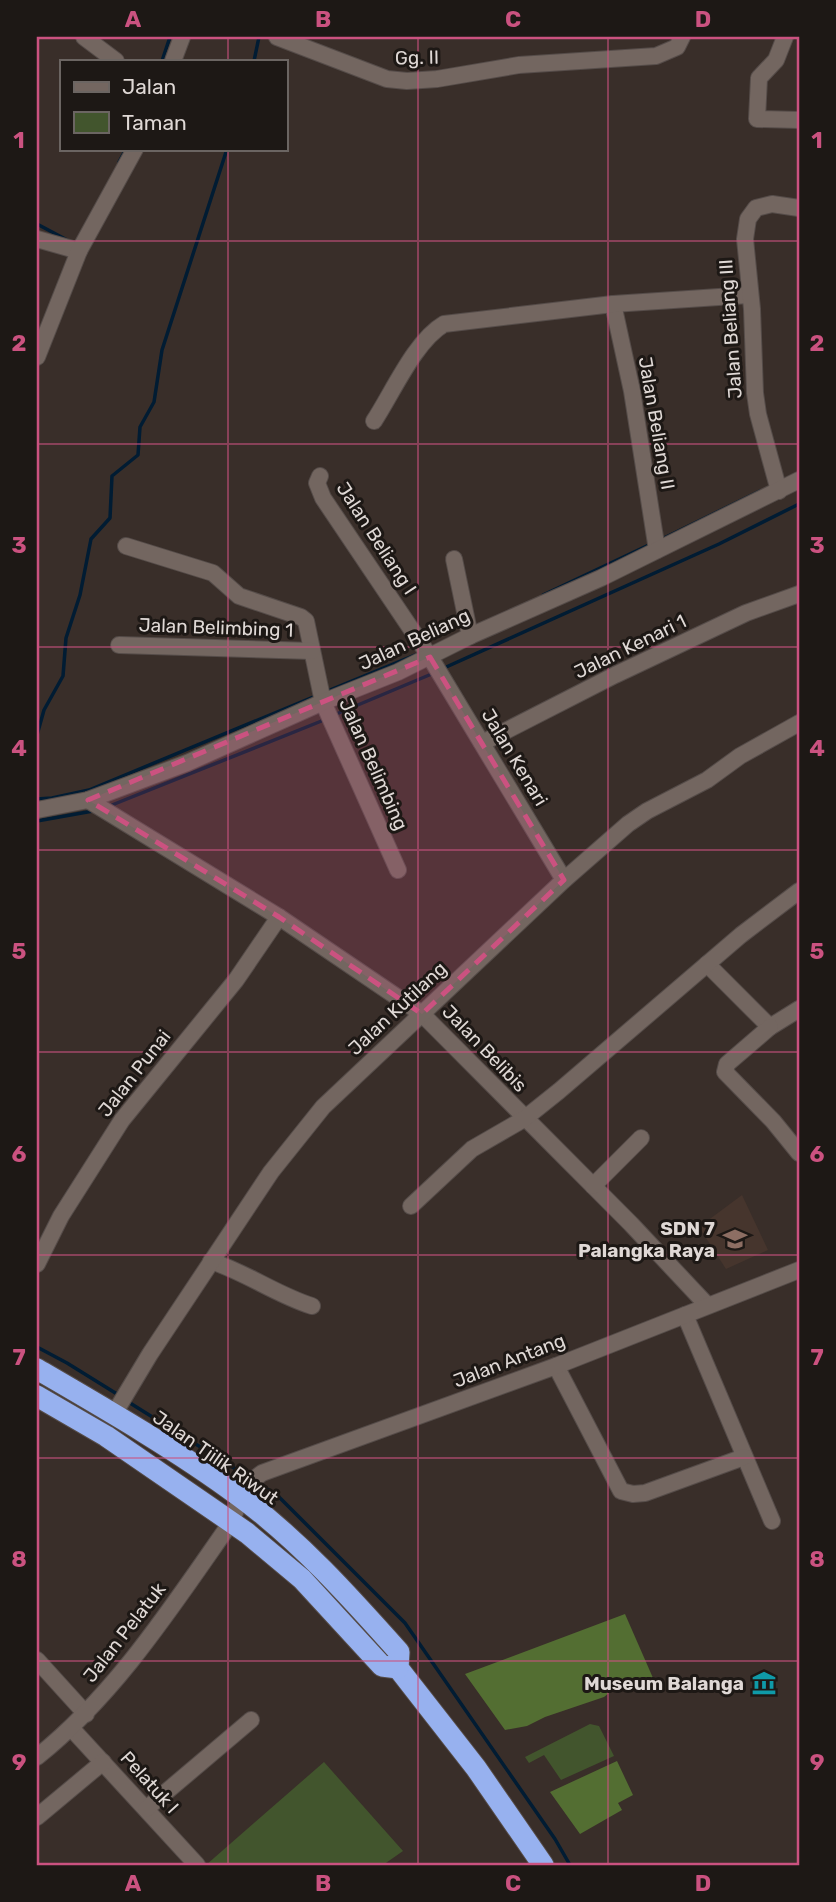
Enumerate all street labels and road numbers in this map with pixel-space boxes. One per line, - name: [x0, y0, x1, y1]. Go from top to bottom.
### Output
- street label: Gg. II: [395, 46, 439, 69]
- street label: Jalan Beliang III: [714, 258, 747, 400]
- street label: Jalan Beliang II: [633, 355, 680, 491]
- street label: Jalan Beliang I: [332, 478, 421, 599]
- street label: Jalan Beliang: [355, 604, 473, 675]
- street label: Jalan Kenari 1: [570, 609, 690, 683]
- street label: Jalan Belimbing 1: [138, 613, 294, 642]
- street label: Jalan Belimbing: [334, 695, 413, 834]
- street label: Jalan Kenari: [477, 705, 553, 810]
- street label: Jalan Kutilang: [343, 957, 451, 1060]
- street label: Jalan Belibis: [438, 1000, 532, 1097]
- street label: Jalan Punai: [93, 1025, 175, 1121]
- street label: Jalan Antang: [450, 1329, 568, 1392]
- street label: Jalan Tjilik Riwut: [148, 1405, 283, 1510]
- street label: Jalan Pelatuk: [78, 1578, 171, 1687]
- street label: Pelatuk I: [116, 1746, 184, 1818]

